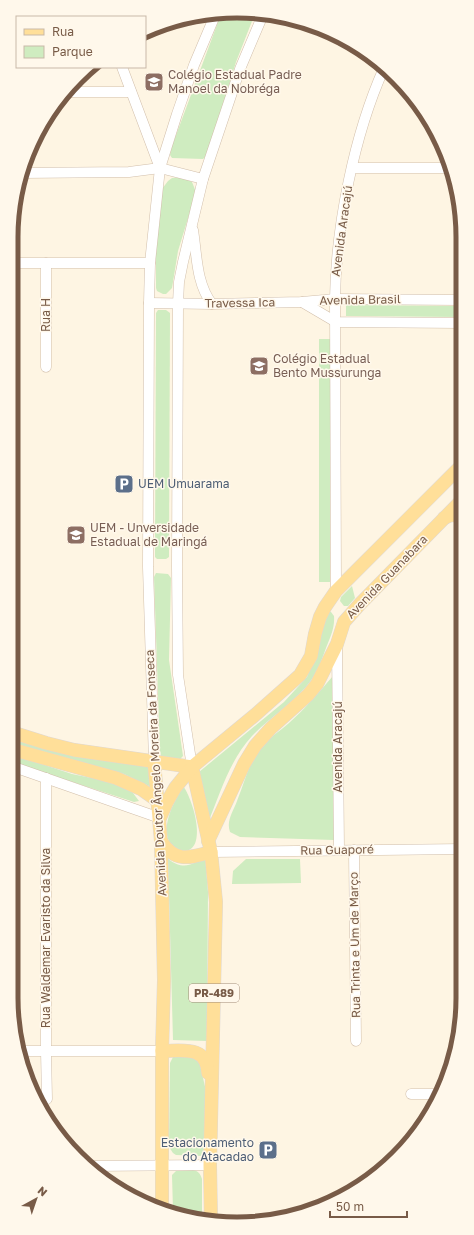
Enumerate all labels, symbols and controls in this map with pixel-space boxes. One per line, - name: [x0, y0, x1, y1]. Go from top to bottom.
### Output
- legend: [16, 16, 146, 68]
- text: Rua: [52, 24, 74, 39]
- text: Parque: [52, 44, 93, 59]
- place label: Colégio Estadual Padre Manoel da Nobréga: [168, 67, 302, 96]
- school or university icon: Colégio Estadual Padre Manoel da Nobréga: [143, 71, 165, 93]
- street label: Avenida Aracajú: [328, 184, 355, 277]
- street label: Avenida Brasil: [319, 291, 401, 308]
- street label: Travessa Ica: [205, 294, 275, 311]
- street label: Rua H: [38, 298, 53, 332]
- place label: Colégio Estadual Bento Mussurunga: [273, 351, 381, 380]
- school or university icon: Colégio Estadual Bento Mussurunga: [248, 355, 270, 377]
- parking icon: UEM Umuarama: [113, 473, 135, 495]
- place label: UEM Umuarama: [138, 476, 230, 491]
- place label: UEM - Unversidade Estadual de Maringá: [90, 520, 207, 549]
- school or university icon: UEM - Unversidade Estadual de Maringá: [65, 524, 87, 546]
- street label: Avenida Guanabara: [343, 532, 430, 622]
- street label: Avenida Doutor Ângelo Moreira da Fonseca: [142, 649, 169, 897]
- street label: Avenida Aracajú: [330, 701, 345, 793]
- street label: Rua Guaporé: [300, 841, 374, 858]
- street label: Rua Waldemar Evaristo da Silva: [38, 848, 53, 1028]
- street label: Rua Trinta e Um de Março: [346, 872, 363, 1018]
- road number: PR-489: [189, 984, 239, 1002]
- place label: Estacionamento do Atacadao: [161, 1135, 254, 1164]
- parking icon: Estacionamento do Atacadao: [257, 1139, 279, 1161]
- north arrow: [16, 1179, 56, 1219]
- text: N: [35, 1183, 50, 1199]
- scale bar: [330, 1193, 407, 1219]
- text: 50 m: [336, 1199, 364, 1214]

